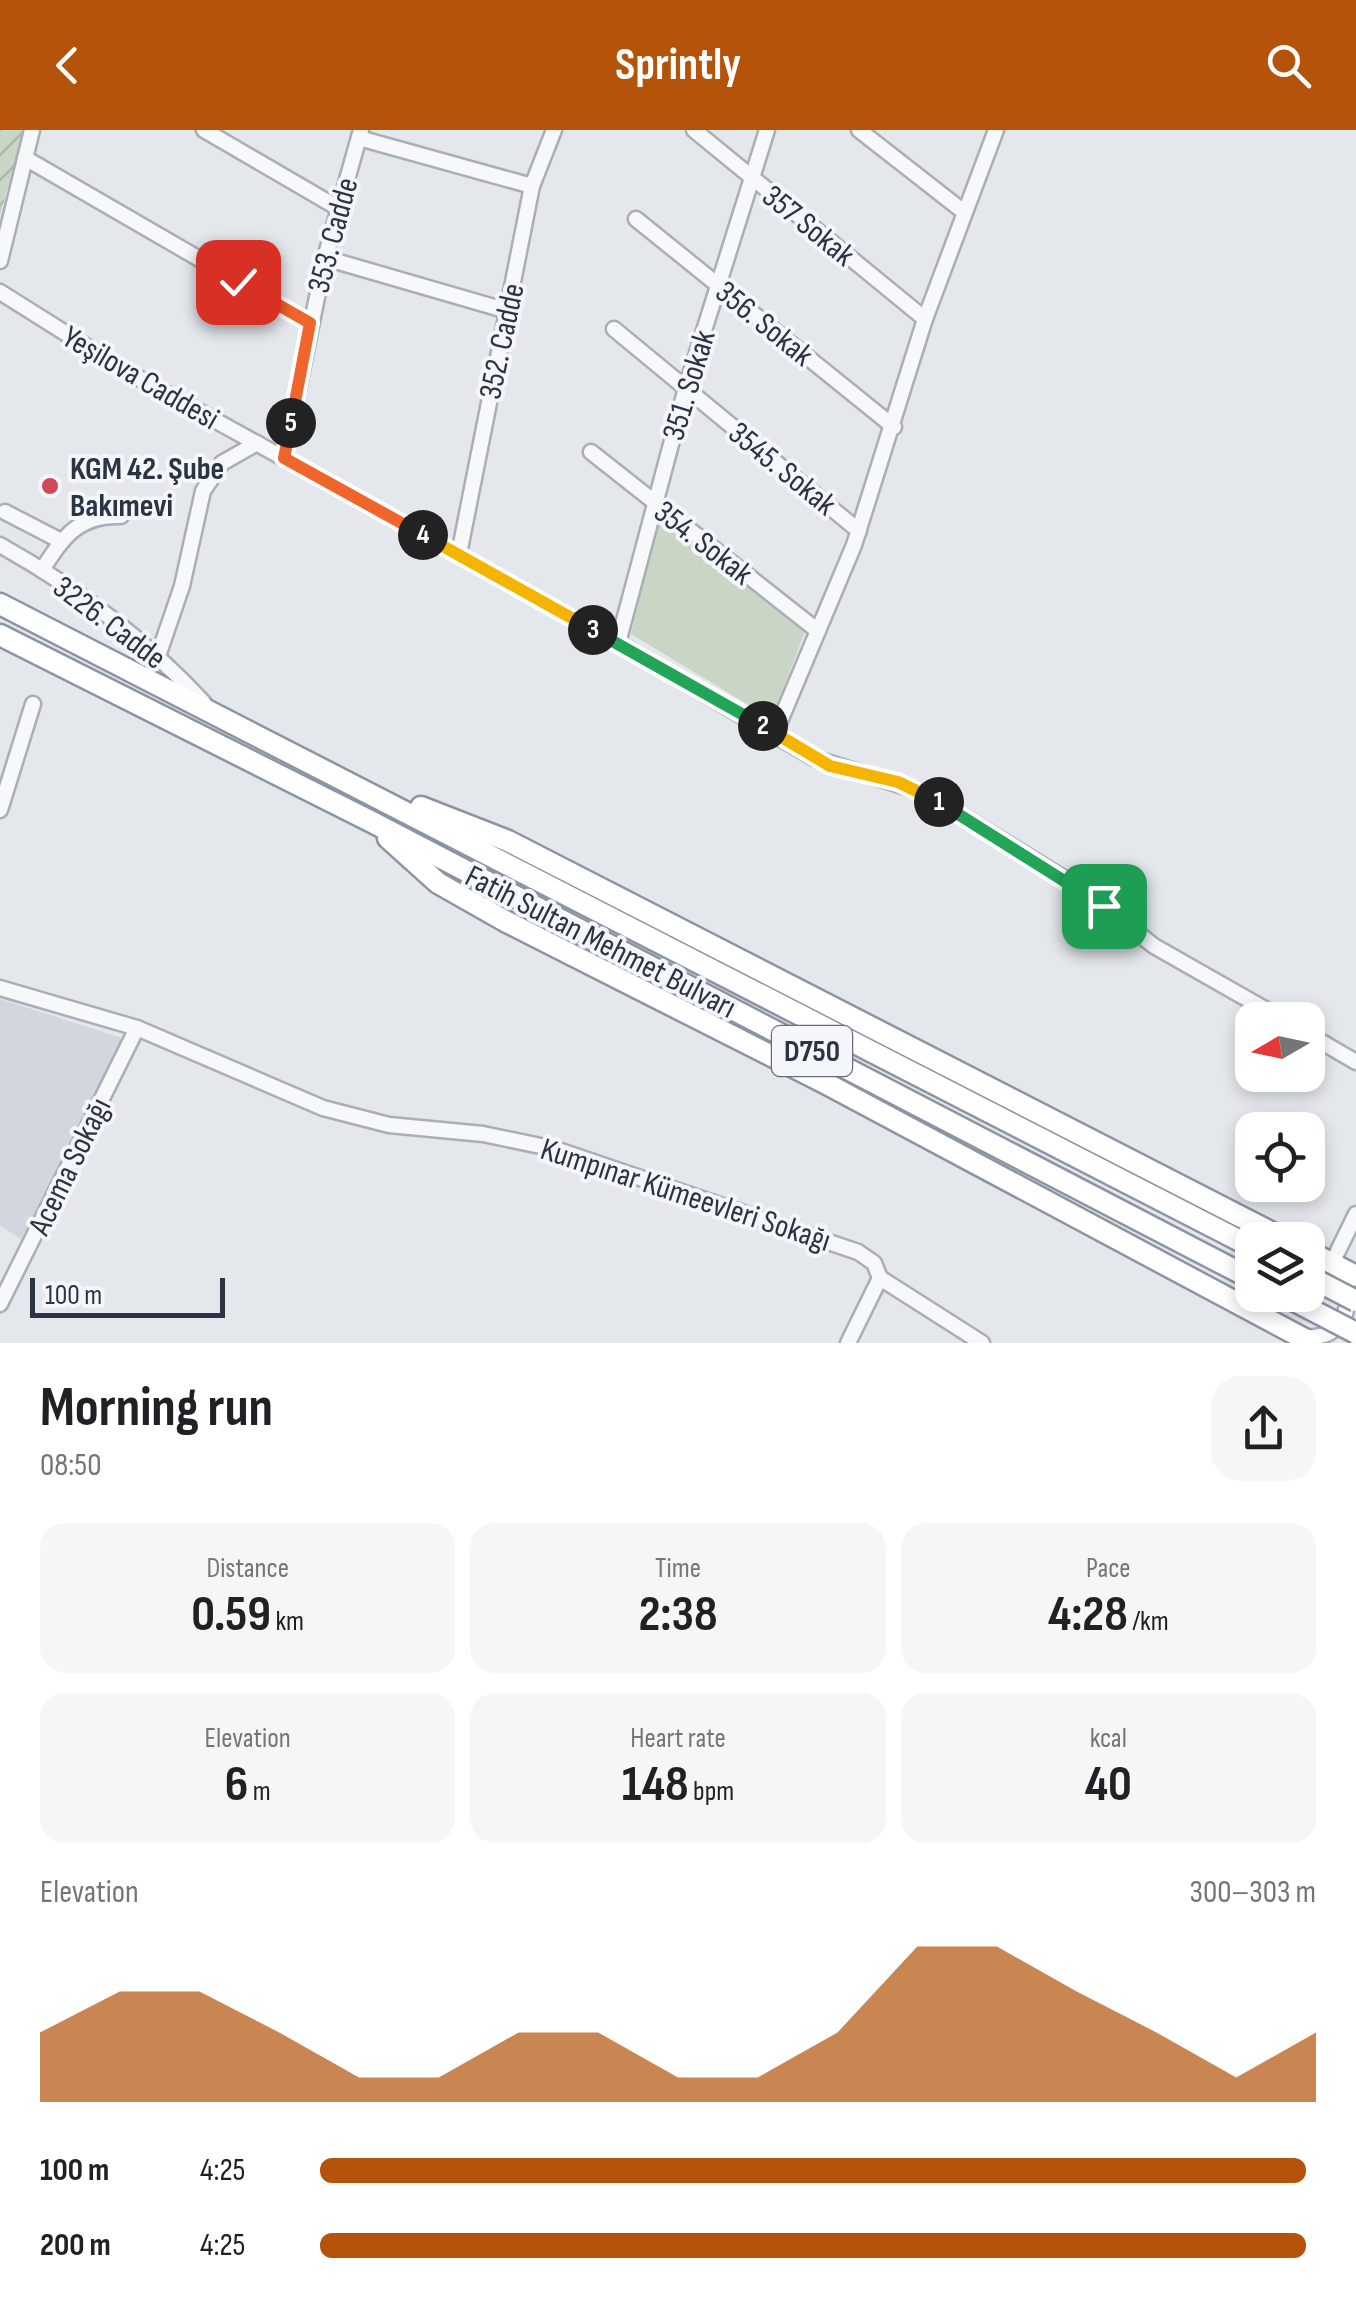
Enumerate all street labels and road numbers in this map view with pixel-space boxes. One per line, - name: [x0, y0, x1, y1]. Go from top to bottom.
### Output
- street label: 353. Cadde: [299, 174, 368, 297]
- street label: 357 Sokak: [754, 177, 862, 275]
- street label: 356. Sokak: [707, 273, 821, 375]
- street label: 352. Cadde: [471, 280, 534, 403]
- street label: Yeşilova Caddesi: [55, 318, 226, 439]
- street label: 351. Sokak: [654, 326, 725, 445]
- street label: 3545. Sokak: [720, 414, 844, 524]
- street label: 354. Sokak: [646, 493, 760, 594]
- street label: 3226. Cadde: [45, 568, 173, 678]
- street label: Fatih Sultan Mehmet Bulvarı: [458, 857, 742, 1028]
- road number: D750: [772, 1026, 852, 1076]
- street label: Acema Sokağı: [20, 1092, 120, 1243]
- street label: Kumpınar Kümeevleri Sokağı: [536, 1130, 835, 1261]

